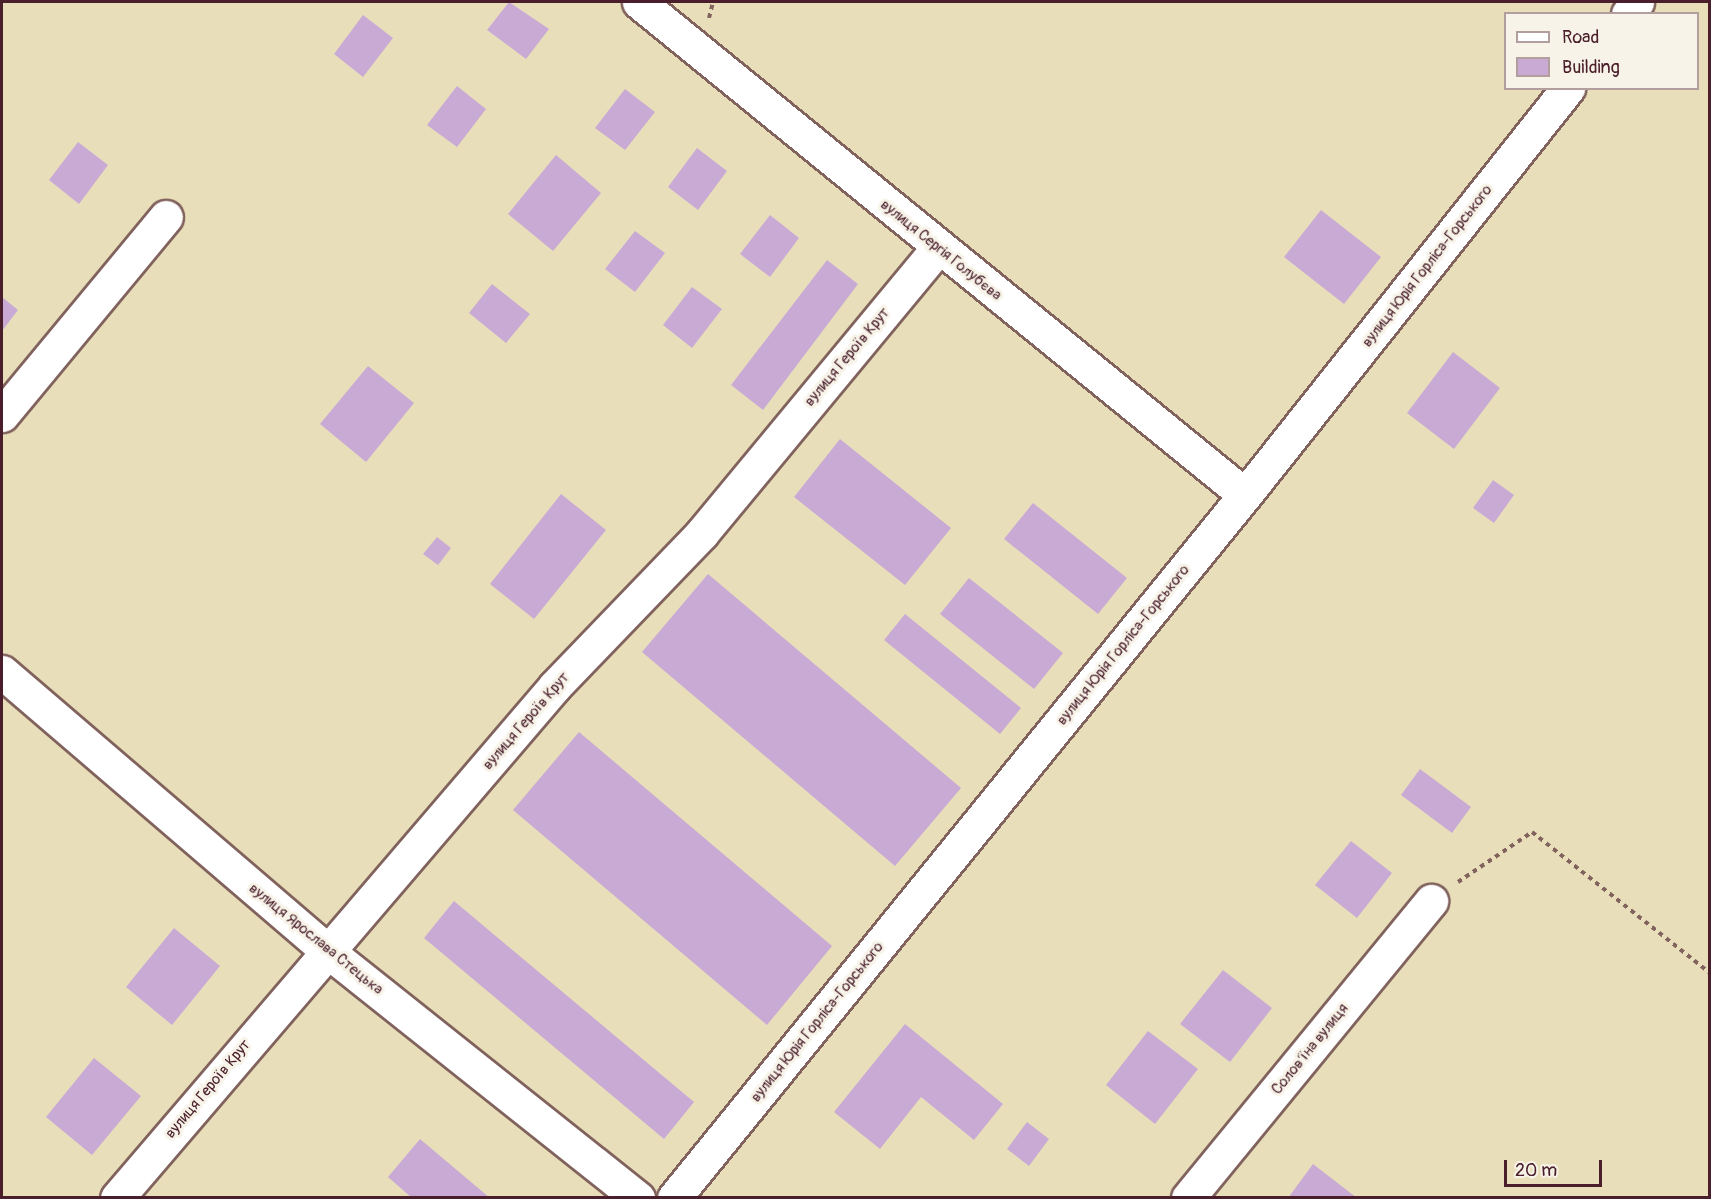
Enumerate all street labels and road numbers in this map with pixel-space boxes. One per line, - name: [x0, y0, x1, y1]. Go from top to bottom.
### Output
- street label: вулиця Юрія Горліса-Горського: [1358, 181, 1496, 351]
- street label: вулиця Сергія Голубєва: [877, 196, 1005, 304]
- street label: вулиця Героїв Крут: [801, 304, 893, 410]
- street label: вулиця Юрія Горліса-Горського: [1053, 561, 1193, 729]
- street label: вулиця Героїв Крут: [479, 669, 573, 773]
- street label: вулиця Ярослава Стецька: [245, 879, 387, 999]
- street label: вулиця Юрія Горліса-Горського: [747, 938, 887, 1106]
- street label: Соловʼїна вулиця: [1268, 1000, 1352, 1098]
- street label: вулиця Героїв Крут: [162, 1036, 254, 1142]

